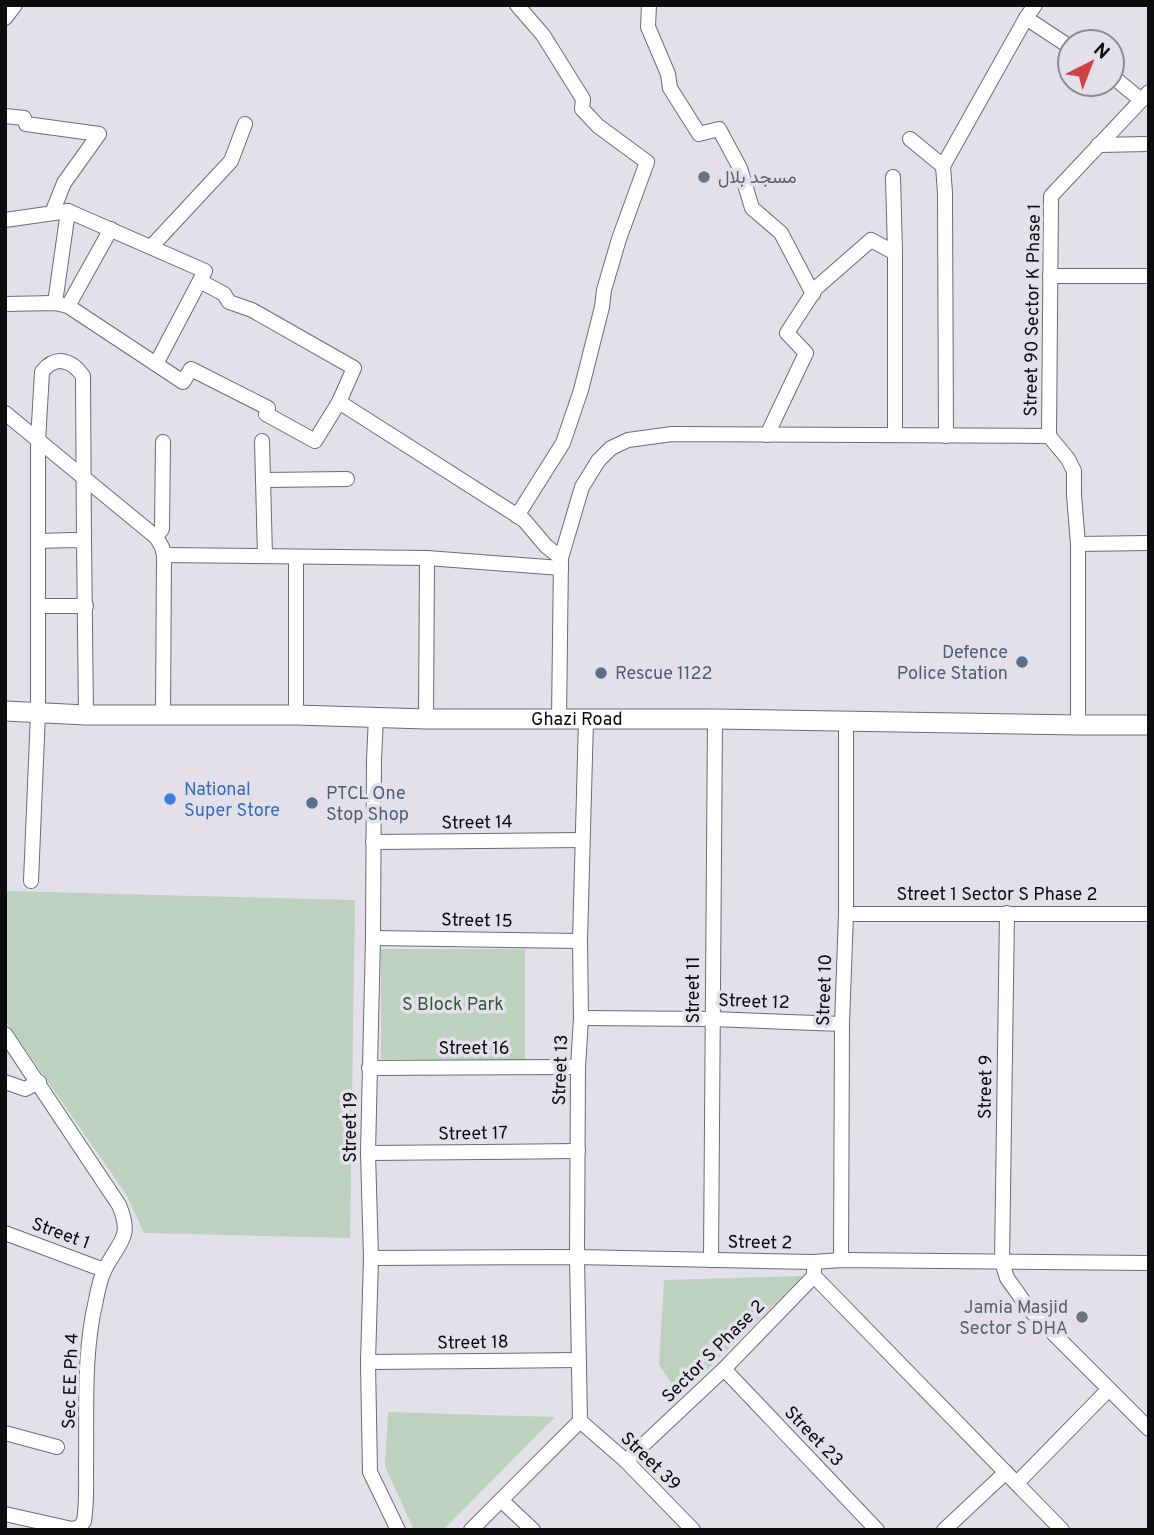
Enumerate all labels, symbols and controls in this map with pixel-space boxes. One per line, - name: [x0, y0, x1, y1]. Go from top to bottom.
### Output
- north arrow: [1056, 28, 1126, 98]
- text: N: [1088, 38, 1114, 65]
- place label: مسجد بلال: [718, 167, 797, 190]
- marker: مسجد بلال: [696, 169, 712, 185]
- street label: Street 90 Sector K Phase 1: [1020, 203, 1047, 417]
- place label: Defence Police Station: [897, 642, 1008, 686]
- marker: Defence Police Station: [1014, 654, 1030, 670]
- place label: Rescue 1122: [615, 663, 713, 686]
- marker: Rescue 1122: [593, 665, 609, 681]
- street label: Ghazi Road: [531, 709, 623, 732]
- place label: National Super Store: [184, 779, 280, 823]
- place label: PTCL One Stop Shop: [326, 783, 409, 827]
- marker: National Super Store: [162, 791, 178, 807]
- marker: PTCL One Stop Shop: [304, 795, 320, 811]
- street label: Street 14: [441, 811, 513, 836]
- street label: Street 1 Sector S Phase 2: [896, 884, 1098, 907]
- street label: Street 15: [441, 909, 513, 934]
- street label: Street 10: [813, 954, 838, 1026]
- street label: Street 11: [683, 956, 706, 1024]
- street label: Street 12: [718, 990, 790, 1015]
- park label: S Block Park: [402, 994, 504, 1017]
- street label: Street 13: [549, 1034, 574, 1106]
- street label: Street 16: [438, 1038, 510, 1061]
- street label: Street 9: [974, 1055, 999, 1119]
- street label: Street 19: [340, 1091, 363, 1163]
- street label: Street 17: [438, 1122, 508, 1147]
- street label: Street 1: [28, 1213, 93, 1256]
- street label: Street 2: [727, 1231, 793, 1256]
- street label: Sector S Phase 2: [658, 1296, 770, 1408]
- place label: Jamia Masjid Sector S DHA: [959, 1297, 1068, 1341]
- marker: Jamia Masjid Sector S DHA: [1074, 1309, 1090, 1325]
- street label: Street 18: [437, 1331, 509, 1356]
- street label: Sec EE Ph 4: [58, 1333, 85, 1430]
- street label: Street 23: [778, 1402, 847, 1472]
- street label: Street 39: [615, 1428, 685, 1496]

